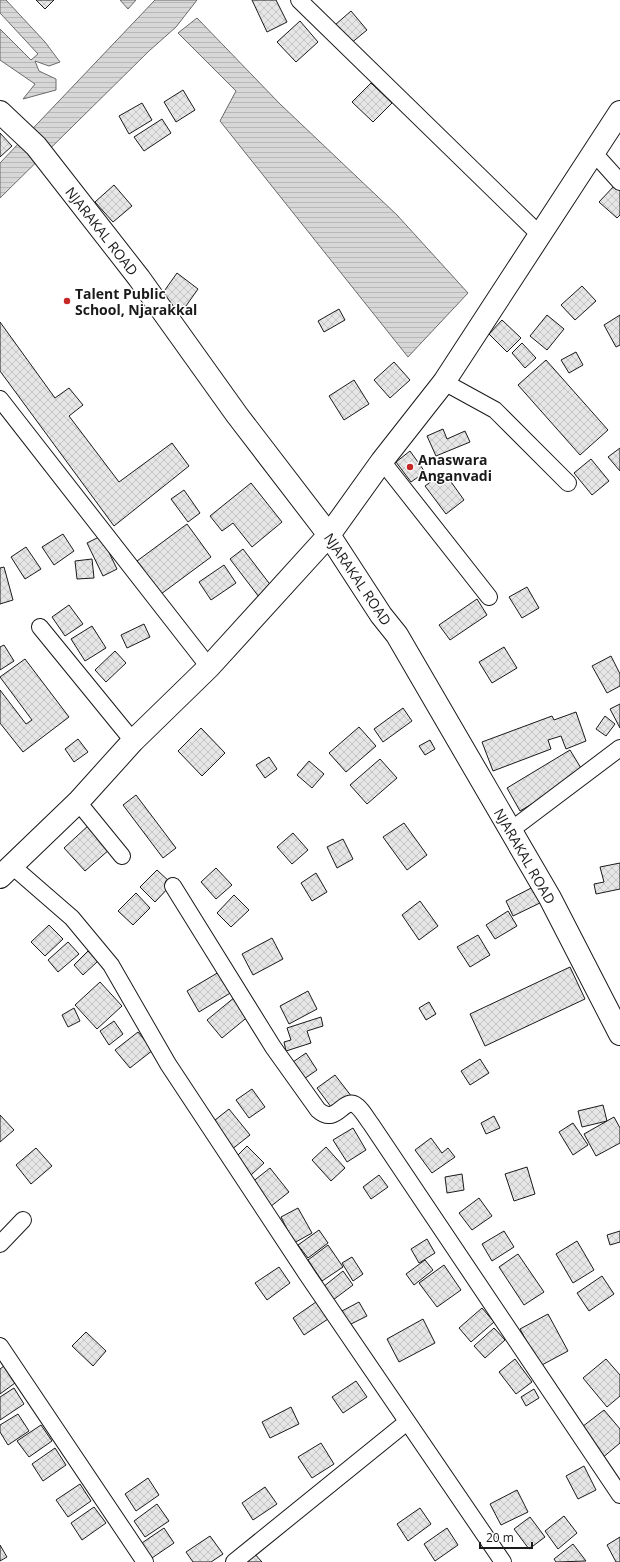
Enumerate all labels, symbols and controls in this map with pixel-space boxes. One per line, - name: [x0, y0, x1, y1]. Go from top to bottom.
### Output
- street label: NJARAKAL ROAD: [61, 183, 143, 279]
- place label: Talent Public School, Njarakkal: [75, 284, 197, 319]
- marker: Talent Public School, Njarakkal: [62, 296, 72, 306]
- place label: Anaswara Anganvadi: [418, 450, 492, 485]
- marker: Anaswara Anganvadi: [405, 462, 415, 472]
- street label: NJARAKAL ROAD: [320, 529, 396, 629]
- street label: NJARAKAL ROAD: [490, 805, 560, 907]
- scale bar: [480, 1524, 532, 1550]
- text: 20 m: [486, 1529, 514, 1546]

